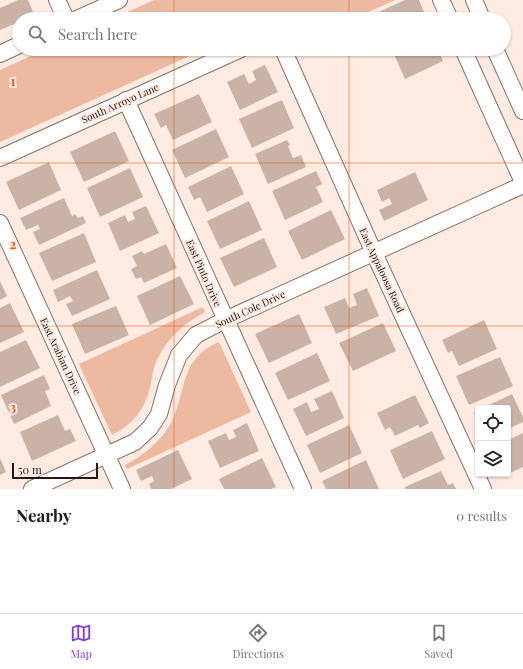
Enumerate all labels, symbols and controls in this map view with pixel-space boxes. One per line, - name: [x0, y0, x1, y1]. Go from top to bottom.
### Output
- search box: [12, 12, 511, 56]
- icon: search: [26, 23, 48, 45]
- text: Search here: [58, 24, 137, 44]
- text: 1: [11, 72, 16, 89]
- street label: South Arroyo Lane: [79, 80, 161, 126]
- street label: East Appaloosa Road: [356, 225, 408, 315]
- text: 2: [10, 235, 17, 252]
- street label: East Pinto Drive: [183, 237, 225, 309]
- street label: South Cole Drive: [213, 287, 287, 331]
- street label: East Arabian Drive: [37, 315, 85, 397]
- text: 3: [10, 398, 16, 415]
- map controls: [475, 405, 511, 477]
- button: locate: [475, 405, 511, 441]
- button: layers: [475, 441, 511, 477]
- scale bar: [12, 461, 98, 480]
- text: 50 m: [18, 462, 42, 477]
- text: Nearby: [16, 504, 71, 526]
- text: 0 results: [456, 507, 507, 524]
- tab: Map: [70, 622, 92, 661]
- tab: Directions: [232, 622, 284, 661]
- tab: Saved: [424, 622, 453, 661]

